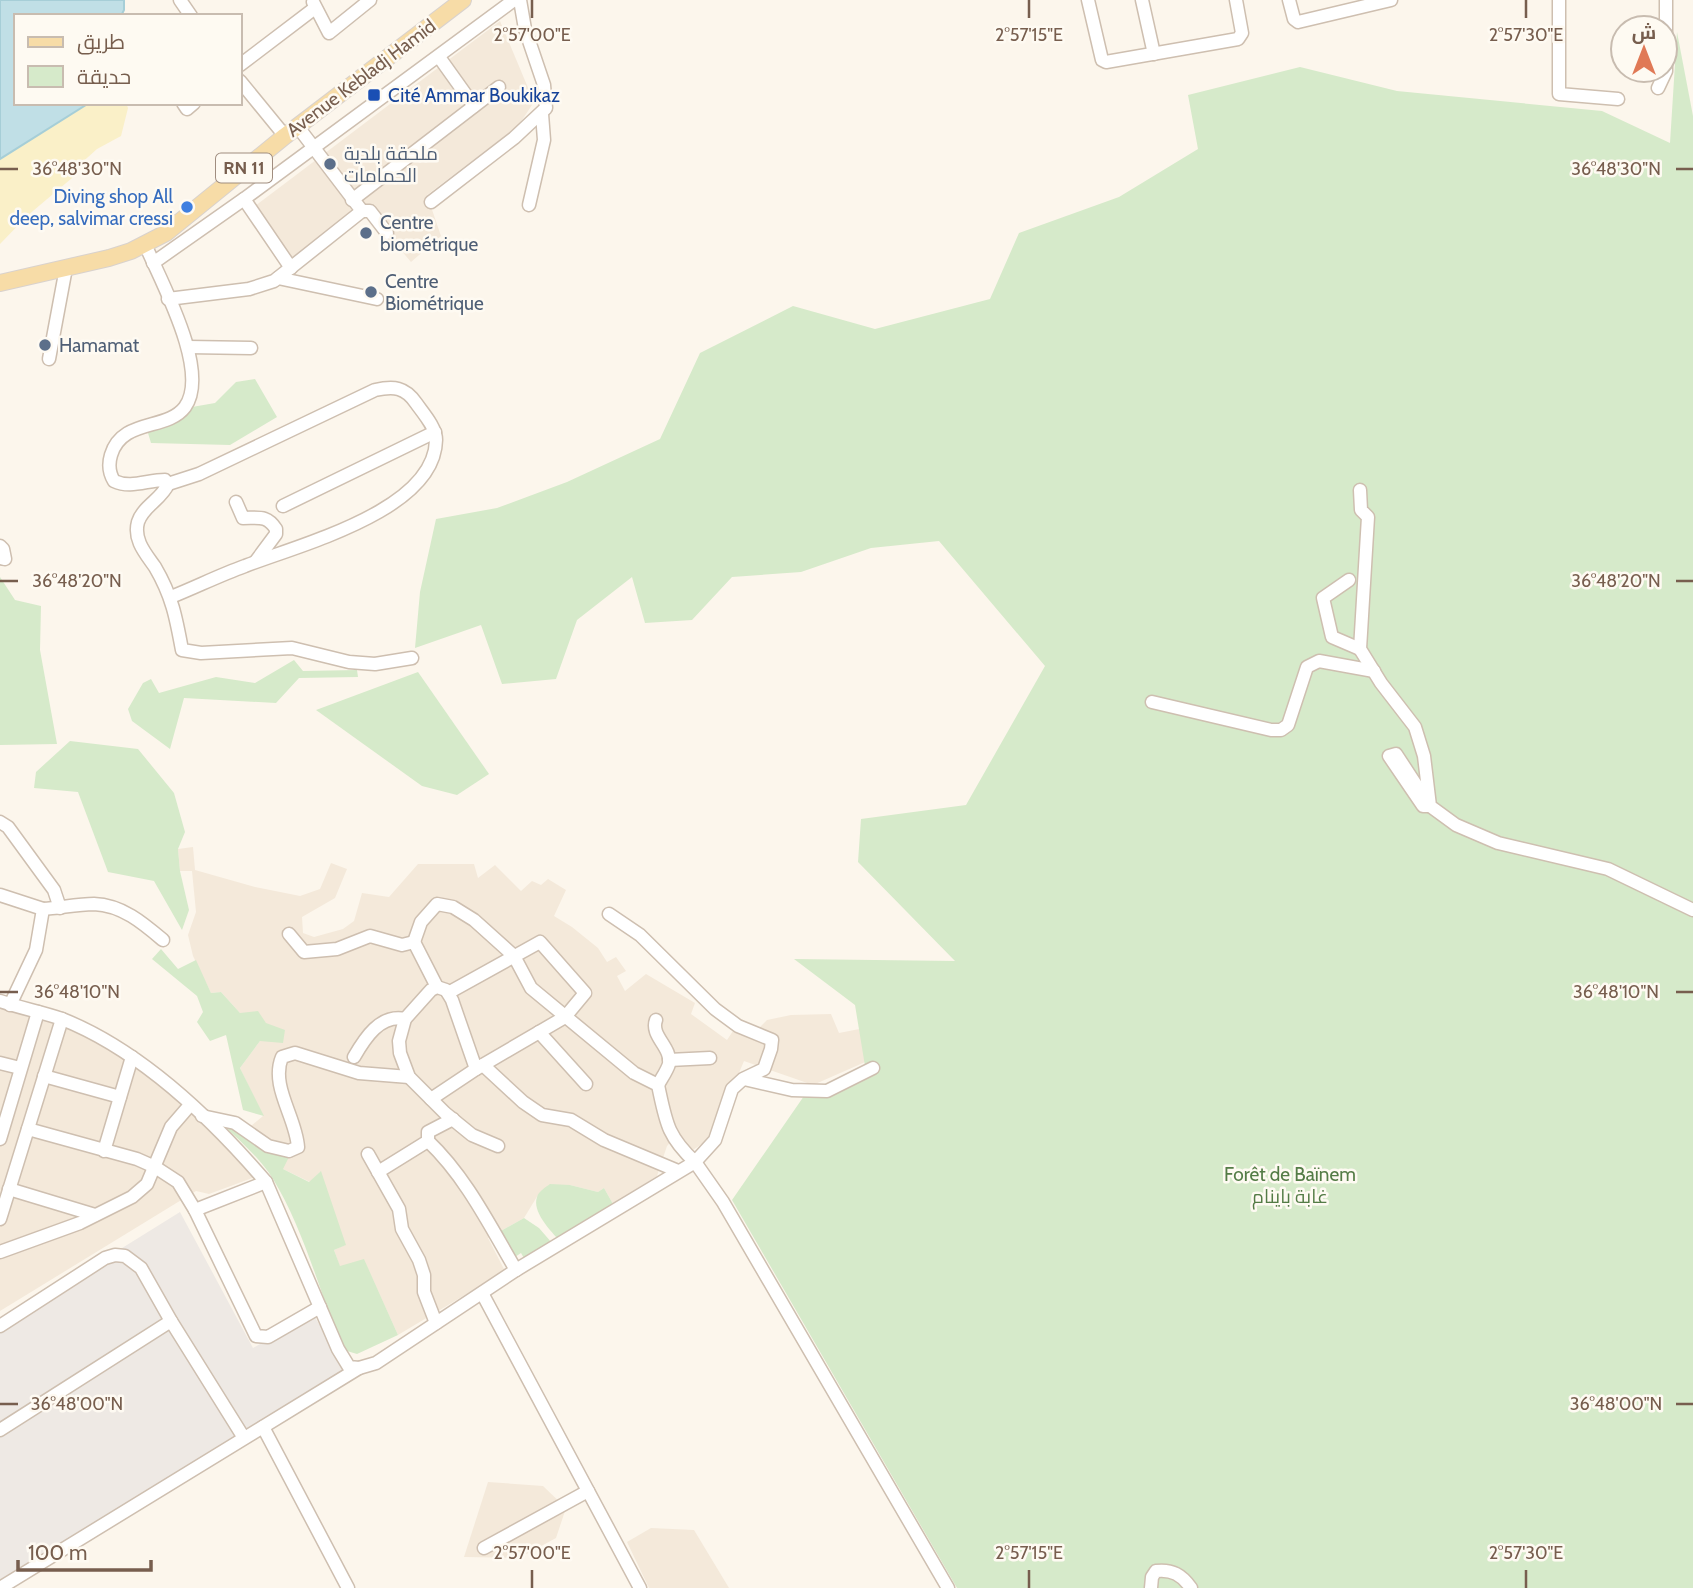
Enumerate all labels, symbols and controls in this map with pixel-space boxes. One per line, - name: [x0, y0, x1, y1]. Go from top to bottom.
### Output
- legend: [14, 14, 242, 105]
- street label: Avenue Kebladj Hamid: [282, 14, 440, 142]
- north arrow: [1609, 14, 1679, 84]
- text: ش: [1632, 21, 1656, 44]
- text: 2°57'00"E: [493, 24, 571, 46]
- text: 2°57'15"E: [995, 24, 1063, 46]
- text: 2°57'30"E: [1489, 24, 1563, 46]
- text: طريق: [77, 29, 125, 55]
- text: حديقة: [77, 64, 131, 89]
- place label: Cité Ammar Boukikaz: [388, 84, 560, 107]
- marker: Cité Ammar Boukikaz: [366, 87, 382, 103]
- place label: ملحقة بلدية الحمامات: [344, 142, 438, 187]
- road number: RN 11: [216, 154, 272, 182]
- marker: ملحقة بلدية الحمامات: [322, 156, 338, 172]
- text: 36°48'30"N: [32, 158, 122, 180]
- text: 36°48'30"N: [1571, 158, 1661, 180]
- place label: Diving shop All deep, salvimar cressi: [9, 185, 174, 230]
- marker: Diving shop All deep, salvimar cressi: [179, 199, 195, 215]
- place label: Centre biométrique: [380, 211, 478, 256]
- marker: Centre biométrique: [358, 225, 374, 241]
- place label: Centre Biométrique: [385, 270, 484, 315]
- marker: Centre Biométrique: [363, 284, 379, 300]
- place label: Hamamat: [59, 334, 140, 357]
- marker: Hamamat: [37, 337, 53, 353]
- text: 36°48'20"N: [32, 570, 122, 592]
- text: 36°48'20"N: [1571, 570, 1661, 592]
- text: 36°48'10"N: [34, 981, 120, 1003]
- text: 36°48'10"N: [1573, 981, 1659, 1003]
- park label: Forêt de Baïnem غابة باينام: [1224, 1163, 1356, 1210]
- text: 36°48'00"N: [31, 1393, 123, 1415]
- text: 36°48'00"N: [1570, 1393, 1662, 1415]
- scale bar: [18, 1528, 150, 1572]
- text: 100 m: [28, 1540, 87, 1565]
- text: 2°57'00"E: [493, 1542, 571, 1564]
- text: 2°57'15"E: [995, 1542, 1063, 1564]
- text: 2°57'30"E: [1489, 1542, 1563, 1564]

